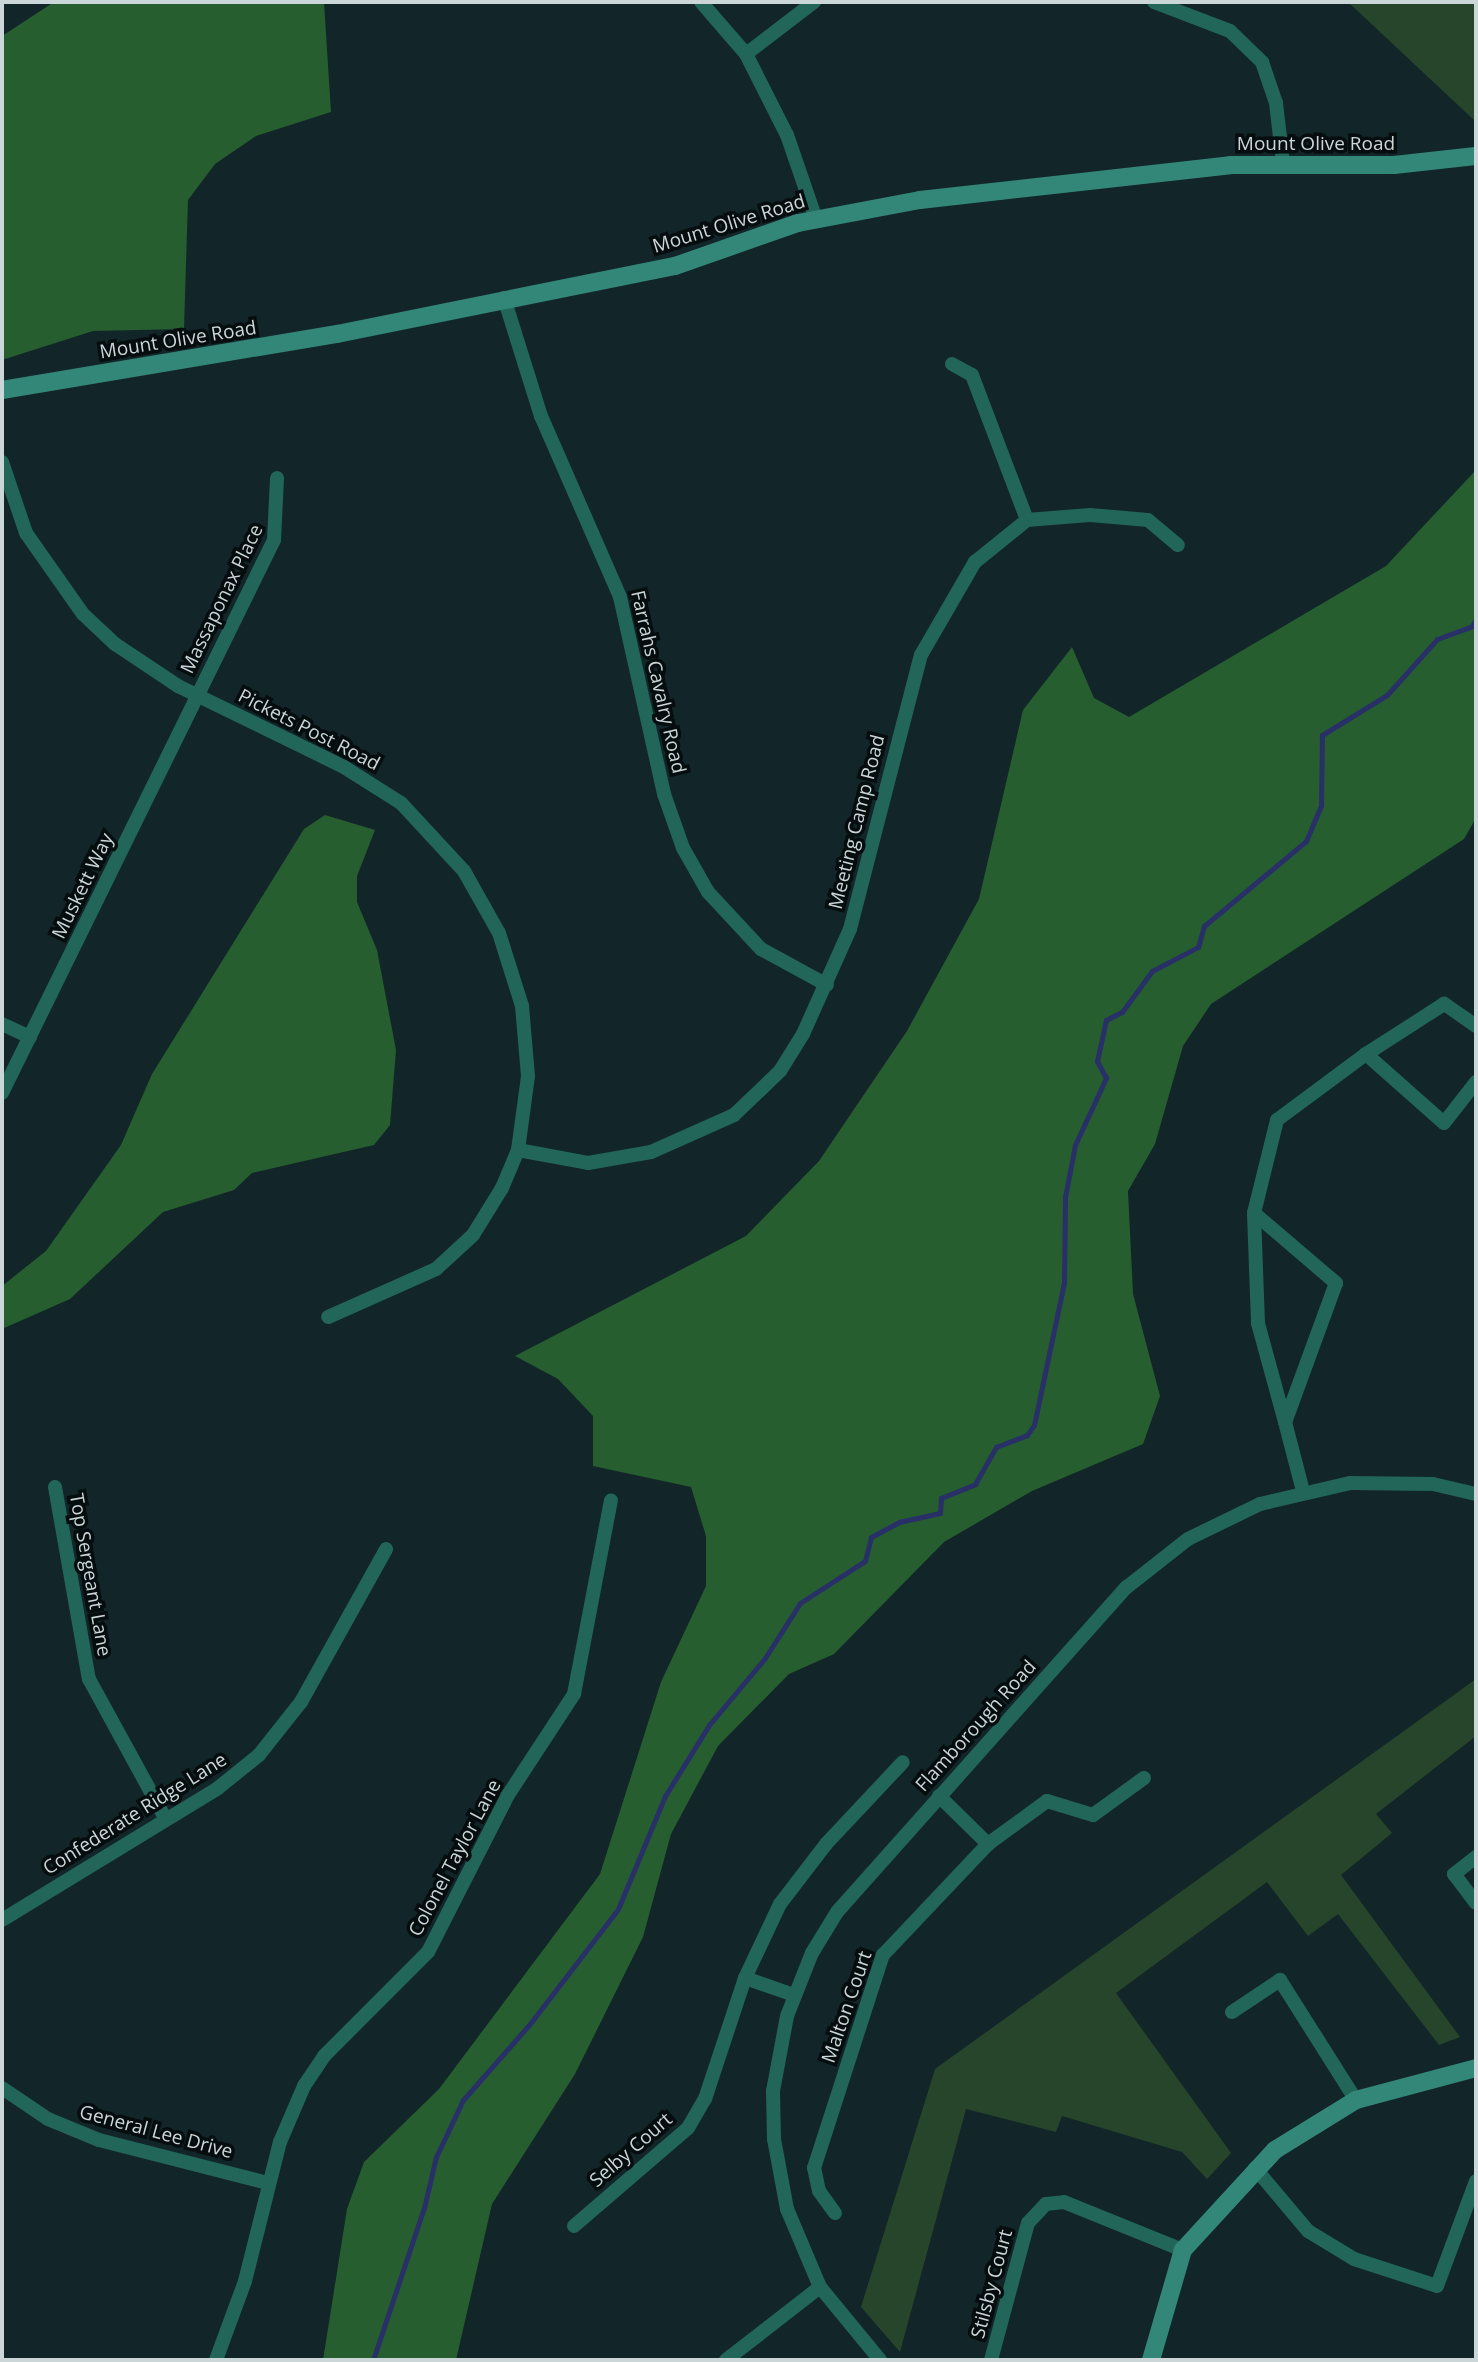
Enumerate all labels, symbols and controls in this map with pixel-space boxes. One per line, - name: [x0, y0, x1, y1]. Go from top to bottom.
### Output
- street label: Mount Olive Road: [1237, 133, 1395, 155]
- street label: Mount Olive Road: [650, 190, 808, 258]
- street label: Mount Olive Road: [98, 316, 258, 364]
- street label: Massaponax Place: [176, 521, 268, 677]
- street label: Farrahs Cavalry Road: [626, 588, 690, 776]
- street label: Pickets Post Road: [234, 684, 384, 776]
- street label: Meeting Camp Road: [824, 732, 890, 912]
- street label: Muskett Way: [48, 830, 118, 942]
- street label: Top Sergeant Lane: [64, 1492, 116, 1658]
- street label: Flamborough Road: [911, 1656, 1041, 1796]
- street label: Confederate Ridge Lane: [39, 1748, 231, 1880]
- street label: Colonel Taylor Lane: [404, 1776, 506, 1940]
- street label: Malton Court: [817, 1948, 877, 2066]
- street label: General Lee Drive: [77, 2101, 235, 2163]
- street label: Selby Court: [585, 2108, 677, 2192]
- street label: Stilsby Court: [967, 2227, 1017, 2341]

